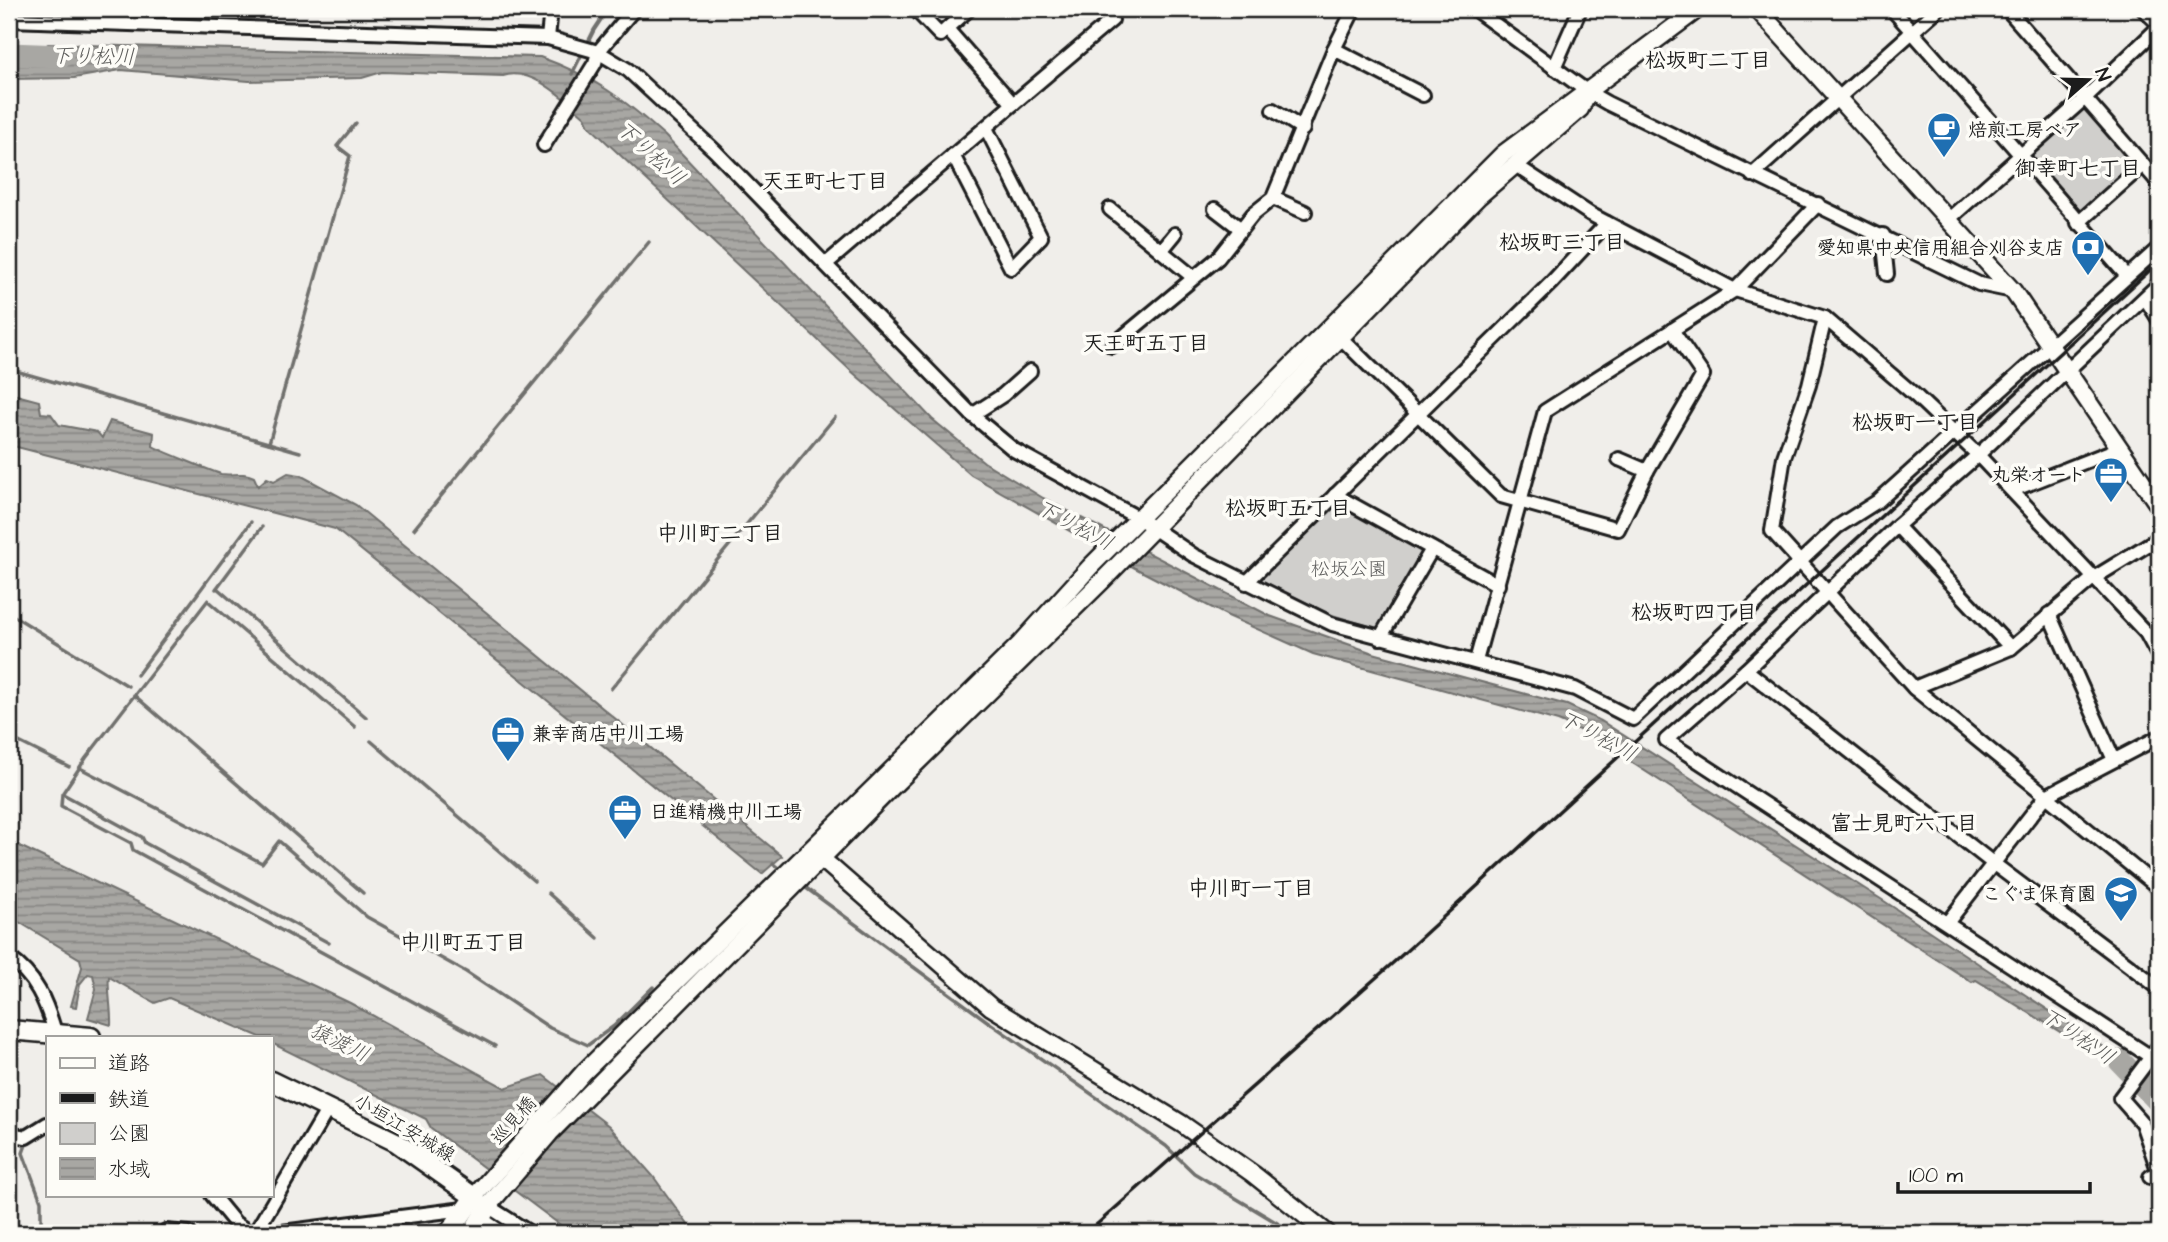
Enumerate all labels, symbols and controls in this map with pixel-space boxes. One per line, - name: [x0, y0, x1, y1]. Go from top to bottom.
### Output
- water label: 下り松川: [51, 41, 135, 72]
- district label: 松坂町二丁目: [1645, 46, 1771, 75]
- north arrow: [2052, 46, 2122, 116]
- text: N: [2088, 64, 2117, 85]
- cafe icon: 焙煎工房ベア: [1925, 110, 1963, 159]
- water label: 下り松川: [610, 114, 692, 192]
- place label: 焙煎工房ベア: [1968, 117, 2082, 144]
- district label: 御幸町七丁目: [2015, 154, 2141, 183]
- district label: 天王町七丁目: [762, 167, 888, 196]
- district label: 松坂町三丁目: [1499, 228, 1625, 257]
- bank icon: 愛知県中央信用組合刈谷支店: [2069, 228, 2107, 277]
- place label: 愛知県中央信用組合刈谷支店: [1817, 235, 2064, 262]
- district label: 天王町五丁目: [1083, 329, 1209, 358]
- district label: 松坂町一丁目: [1852, 408, 1978, 437]
- office icon: 丸栄オート: [2092, 455, 2130, 504]
- place label: 丸栄オート: [1991, 462, 2086, 489]
- water label: 下り松川: [1031, 493, 1119, 558]
- district label: 松坂町五丁目: [1225, 494, 1351, 523]
- district label: 中川町二丁目: [657, 519, 783, 548]
- park label: 松坂公園: [1311, 556, 1387, 583]
- district label: 松坂町四丁目: [1631, 598, 1757, 627]
- water label: 下り松川: [1554, 704, 1642, 769]
- office icon: 兼幸商店中川工場: [489, 714, 527, 763]
- place label: 兼幸商店中川工場: [532, 721, 684, 748]
- office icon: 日進精機中川工場: [606, 792, 644, 841]
- place label: 日進精機中川工場: [650, 799, 802, 826]
- district label: 富士見町六丁目: [1831, 809, 1978, 838]
- district label: 中川町一丁目: [1188, 874, 1314, 903]
- school or university icon: こぐま保育園: [2102, 874, 2140, 923]
- place label: こぐま保育園: [1982, 881, 2096, 908]
- district label: 中川町五丁目: [400, 928, 526, 957]
- water label: 下り松川: [2035, 1001, 2121, 1072]
- water label: 猿渡川: [305, 1016, 374, 1069]
- legend: [46, 1036, 273, 1196]
- text: 道路: [108, 1049, 150, 1078]
- text: 鉄道: [108, 1085, 150, 1114]
- street label: 小垣江安城線: [348, 1087, 460, 1169]
- street label: 巡見橋: [485, 1091, 543, 1151]
- text: 公園: [108, 1119, 150, 1148]
- scale bar: [1898, 1151, 2091, 1195]
- text: 水域: [108, 1155, 150, 1184]
- text: 100 m: [1909, 1161, 1964, 1190]

